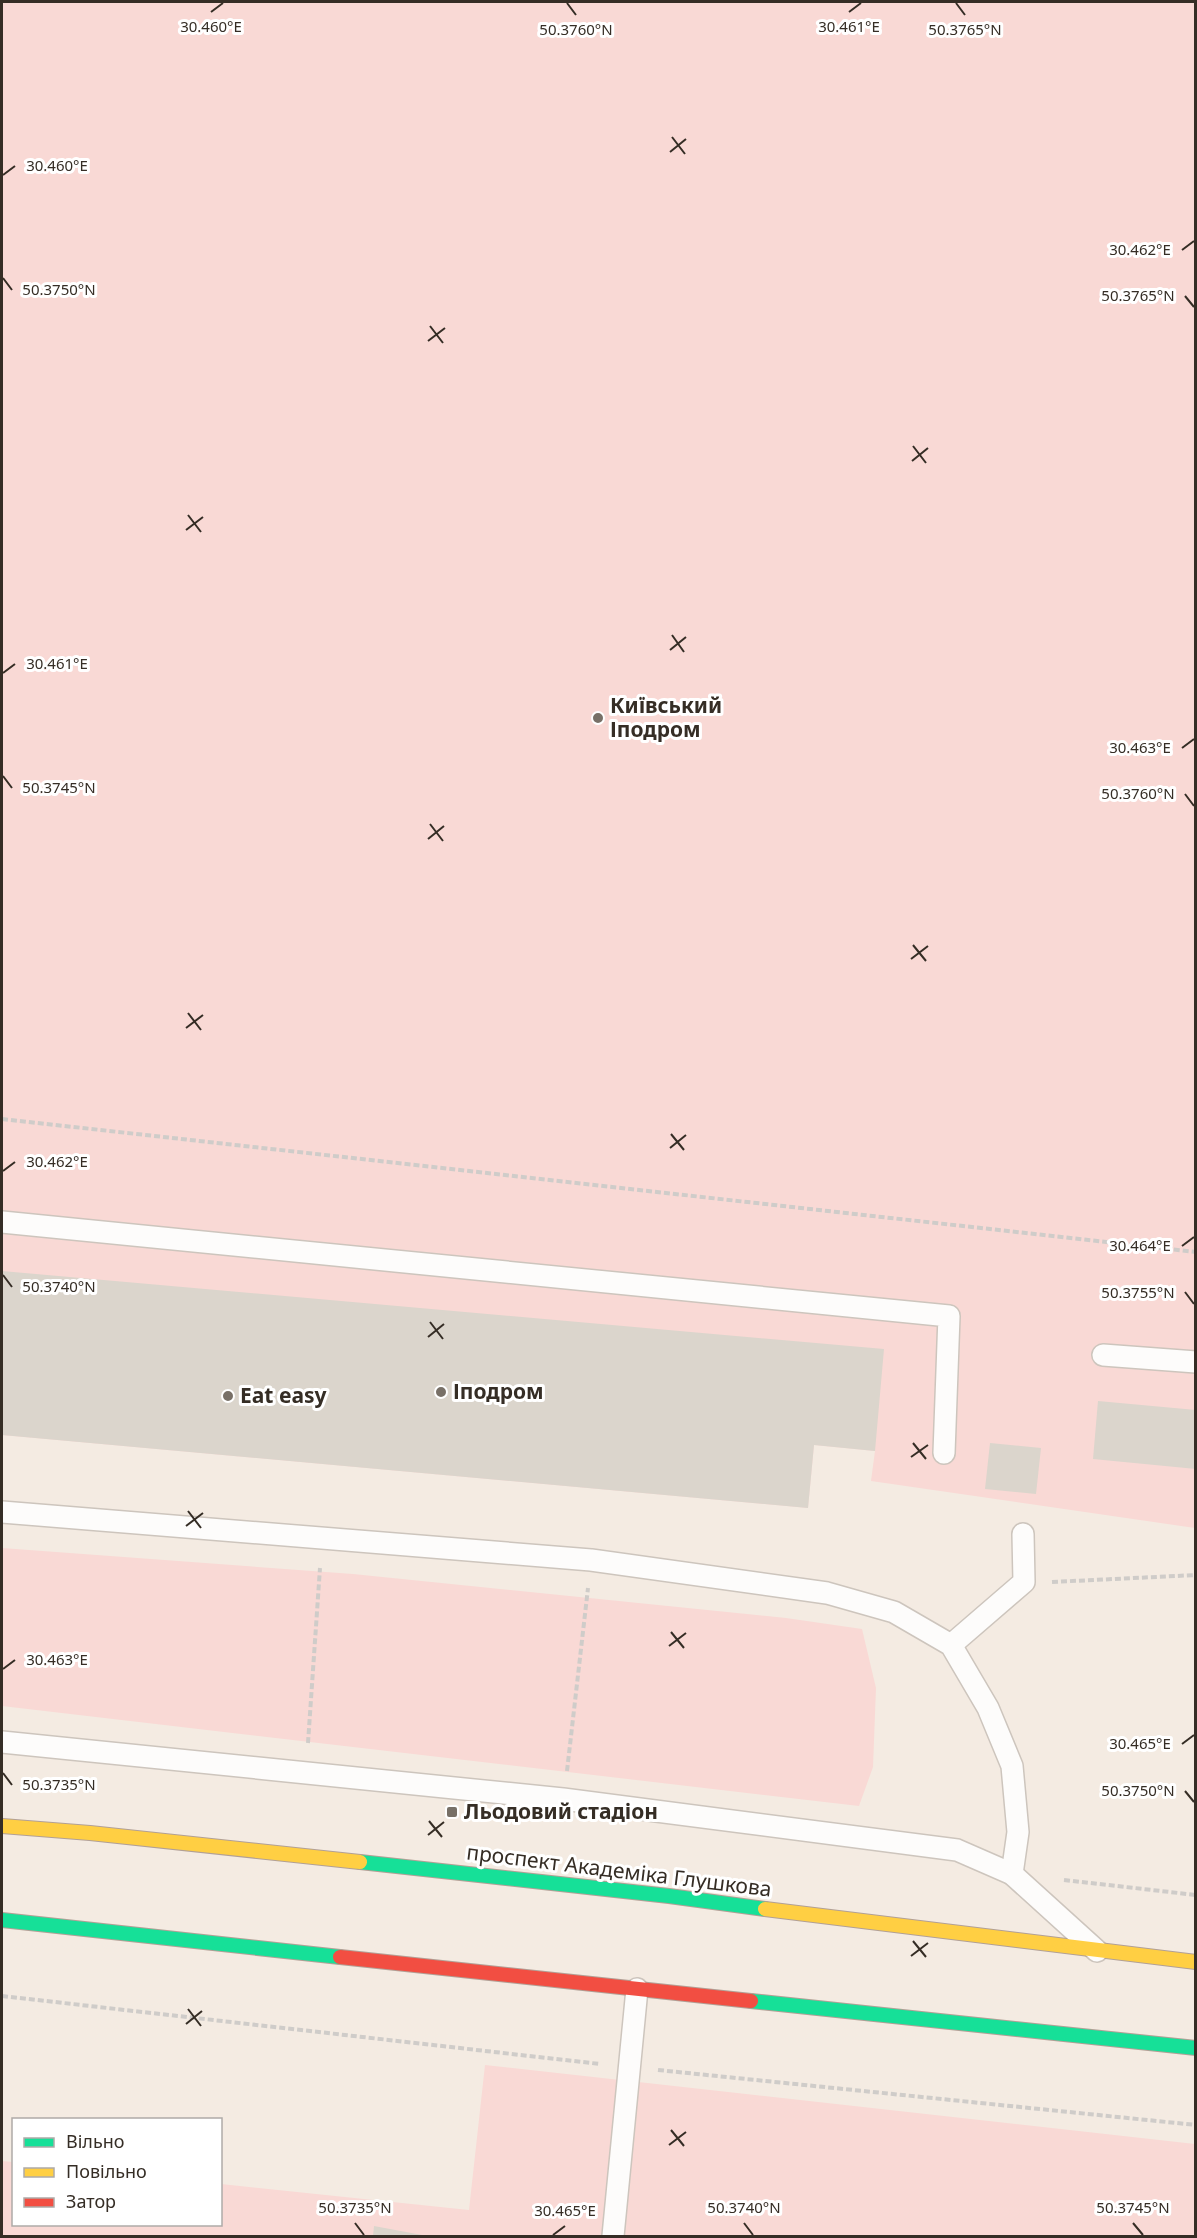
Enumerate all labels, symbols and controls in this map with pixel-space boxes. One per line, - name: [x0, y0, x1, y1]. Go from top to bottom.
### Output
- text: 30.460°E: [180, 16, 242, 36]
- text: 30.461°E: [818, 16, 880, 36]
- text: 50.3760°N: [539, 19, 613, 39]
- text: 50.3765°N: [928, 19, 1002, 39]
- text: 30.460°E: [26, 155, 88, 175]
- text: 30.462°E: [1109, 239, 1171, 259]
- text: 50.3750°N: [22, 279, 96, 299]
- text: 50.3765°N: [1101, 285, 1175, 305]
- text: 30.461°E: [26, 653, 88, 673]
- place label: Київський Іподром: [610, 691, 722, 743]
- marker: Київський Іподром: [591, 711, 605, 725]
- text: 30.463°E: [1109, 737, 1171, 757]
- text: 50.3745°N: [22, 777, 96, 797]
- text: 50.3760°N: [1101, 783, 1175, 803]
- text: 30.462°E: [26, 1151, 88, 1171]
- text: 30.464°E: [1109, 1235, 1171, 1255]
- text: 50.3740°N: [22, 1276, 96, 1296]
- text: 50.3755°N: [1101, 1282, 1175, 1302]
- place label: Іподром: [453, 1377, 544, 1405]
- place label: Eat easy: [240, 1381, 327, 1409]
- marker: Іподром: [434, 1385, 448, 1399]
- marker: Eat easy: [221, 1389, 235, 1403]
- text: 30.463°E: [26, 1649, 88, 1669]
- text: 30.465°E: [1109, 1733, 1171, 1753]
- text: 50.3735°N: [22, 1774, 96, 1794]
- text: 50.3750°N: [1101, 1780, 1175, 1800]
- place label: Льодовий стадіон: [464, 1797, 658, 1825]
- marker: Льодовий стадіон: [445, 1805, 459, 1819]
- street label: проспект Академіка Глушкова: [465, 1837, 773, 1903]
- legend: [12, 2118, 222, 2226]
- text: Вільно: [66, 2129, 124, 2153]
- text: Повільно: [66, 2159, 147, 2183]
- text: Затор: [66, 2189, 116, 2213]
- text: 50.3735°N: [318, 2197, 392, 2217]
- text: 50.3740°N: [707, 2197, 781, 2217]
- text: 50.3745°N: [1096, 2197, 1170, 2217]
- text: 30.465°E: [534, 2200, 596, 2220]

